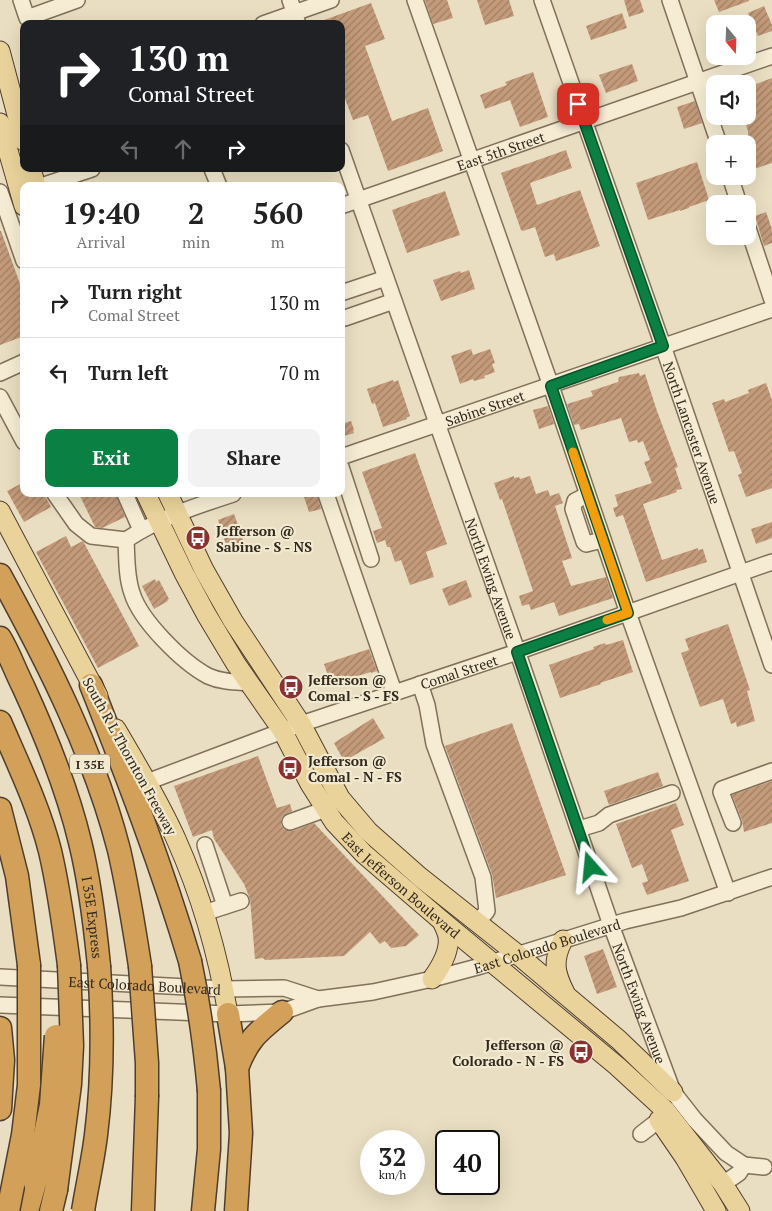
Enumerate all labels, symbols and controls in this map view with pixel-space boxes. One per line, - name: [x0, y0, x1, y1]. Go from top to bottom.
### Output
- north arrow: [706, 15, 756, 65]
- map controls: [706, 15, 756, 245]
- text: 130 m: [128, 35, 229, 81]
- icon: right: [45, 40, 110, 105]
- button: sound: [706, 75, 756, 125]
- text: Comal Street: [128, 79, 255, 108]
- pin: [557, 83, 599, 125]
- icon: arrive: [564, 90, 592, 118]
- street label: East 5th Street: [454, 126, 548, 174]
- icon: left: [116, 135, 144, 163]
- icon: ahead: [169, 135, 197, 163]
- icon: right: [222, 135, 250, 163]
- button: +: [706, 135, 756, 185]
- text: 19:40: [62, 193, 140, 233]
- text: 2: [188, 193, 205, 233]
- text: 560: [252, 193, 303, 233]
- button: −: [706, 195, 756, 245]
- text: Arrival: [76, 231, 126, 253]
- text: min: [182, 231, 210, 253]
- text: m: [271, 231, 284, 253]
- text: Turn right: [88, 279, 182, 304]
- icon: right: [45, 289, 73, 317]
- text: 130 m: [269, 290, 320, 315]
- text: Comal Street: [88, 304, 180, 326]
- icon: left: [45, 359, 73, 387]
- street label: North Lancaster Avenue: [659, 359, 726, 506]
- text: Turn left: [88, 360, 169, 385]
- text: 70 m: [279, 360, 320, 385]
- street label: Sabine Street: [443, 385, 528, 430]
- button: Exit: [45, 429, 178, 487]
- button: Share: [188, 429, 320, 487]
- street label: North Ewing Avenue: [461, 515, 522, 642]
- place label: Jefferson @ Sabine - S - NS: [216, 521, 312, 556]
- bus stop icon: Jefferson @ Sabine - S - NS: [185, 525, 211, 551]
- street label: Comal Street: [418, 649, 501, 693]
- place label: Jefferson @ Comal - S - FS: [308, 670, 399, 705]
- street label: South R L Thornton Freeway: [79, 674, 182, 839]
- bus stop icon: Jefferson @ Comal - S - FS: [278, 674, 304, 700]
- place label: Jefferson @ Comal - N - FS: [308, 751, 402, 786]
- road number: I 35E: [70, 754, 110, 774]
- bus stop icon: Jefferson @ Comal - N - FS: [277, 755, 303, 781]
- street label: East Jefferson Boulevard: [338, 827, 465, 942]
- position arrow: [564, 840, 616, 892]
- street label: I 35E Express: [78, 875, 108, 959]
- street label: East Colorado Boulevard: [472, 914, 623, 977]
- street label: North Ewing Avenue: [609, 940, 671, 1066]
- street label: East Colorado Boulevard: [68, 971, 222, 998]
- place label: Jefferson @ Colorado - N - FS: [452, 1035, 564, 1070]
- bus stop icon: Jefferson @ Colorado - N - FS: [568, 1039, 594, 1065]
- speed limit sign: 40: [435, 1130, 500, 1195]
- text: 32: [378, 1140, 407, 1173]
- text: km/h: [379, 1167, 406, 1182]

